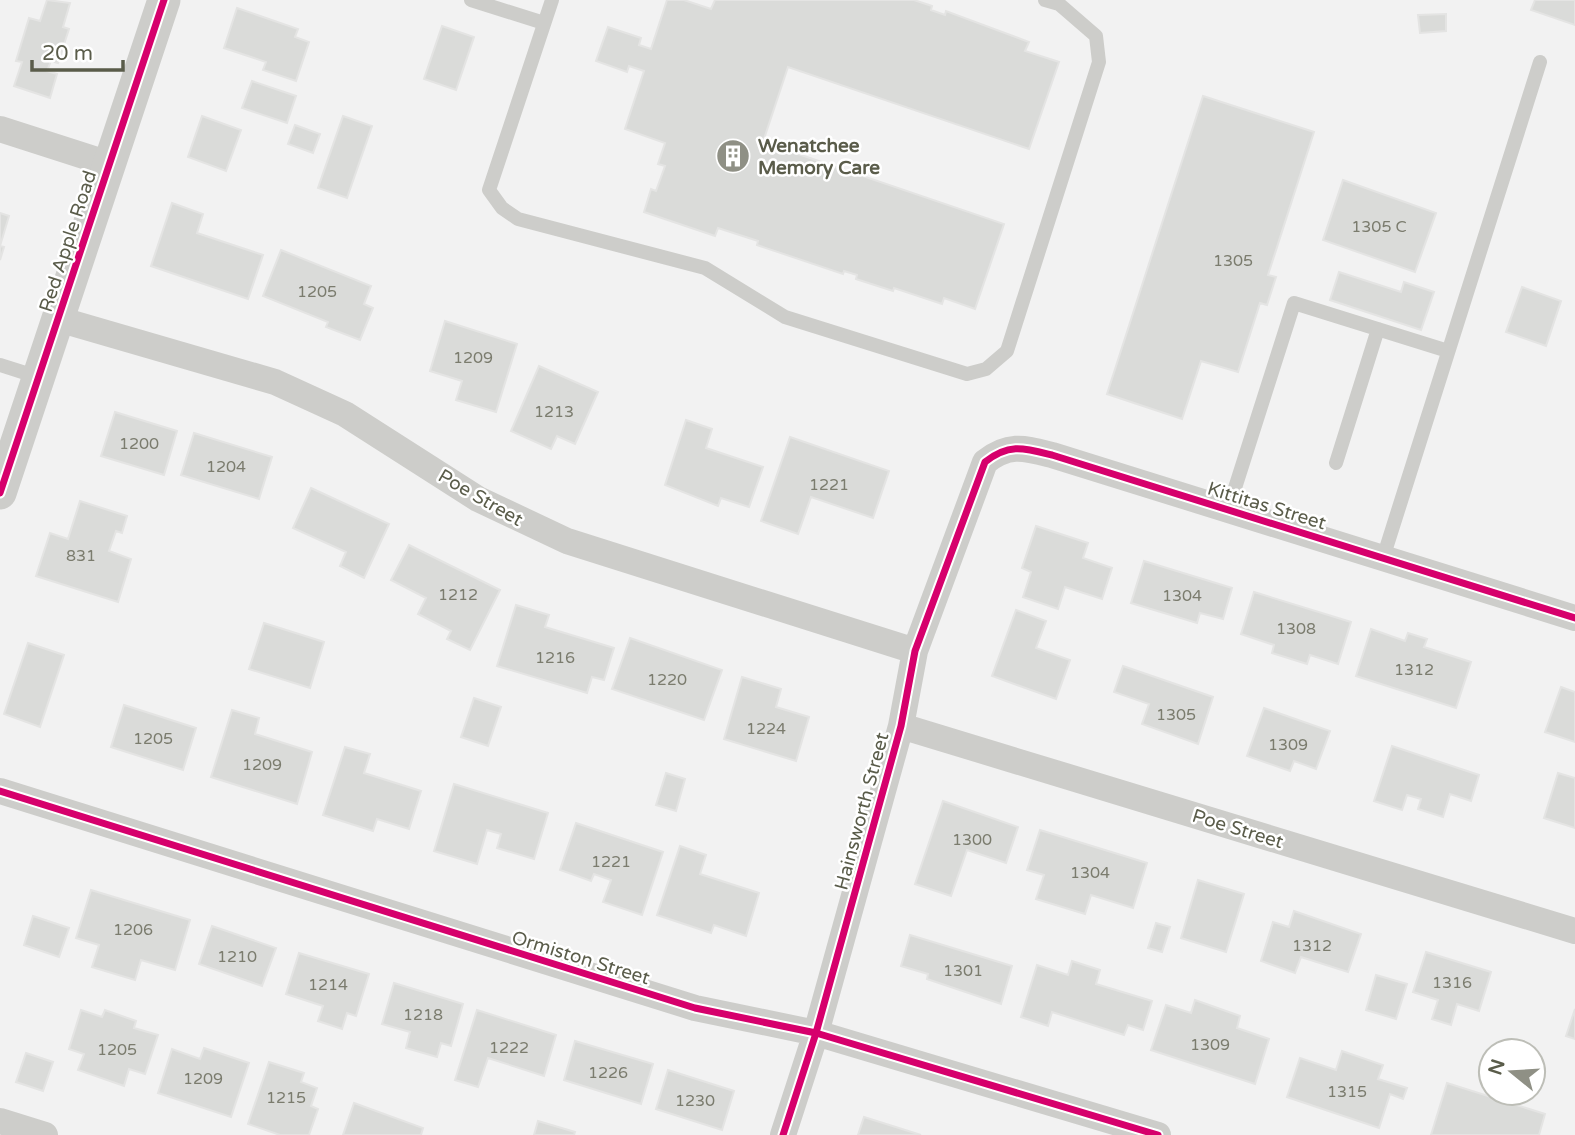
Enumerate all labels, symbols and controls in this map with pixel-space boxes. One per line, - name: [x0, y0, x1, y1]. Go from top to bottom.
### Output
- scale bar: [32, 28, 122, 72]
- text: 20 m: [42, 41, 93, 66]
- place label: Wenatchee Memory Care: [758, 135, 880, 180]
- building icon: Wenatchee Memory Care: [714, 137, 752, 175]
- street label: Red Apple Road: [35, 168, 101, 315]
- house number: 1305 C: [1351, 217, 1407, 237]
- house number: 1305: [1213, 251, 1253, 271]
- house number: 1205: [297, 282, 337, 302]
- house number: 1209: [453, 348, 493, 368]
- house number: 1213: [534, 402, 574, 422]
- house number: 1200: [119, 434, 159, 454]
- house number: 1204: [206, 457, 246, 477]
- street label: Poe Street: [434, 465, 527, 531]
- house number: 1221: [809, 475, 849, 495]
- street label: Kittitas Street: [1205, 477, 1329, 534]
- house number: 831: [66, 546, 96, 566]
- house number: 1212: [438, 585, 478, 605]
- house number: 1304: [1162, 586, 1202, 606]
- house number: 1308: [1276, 619, 1316, 639]
- house number: 1216: [535, 648, 575, 668]
- house number: 1312: [1394, 660, 1434, 680]
- house number: 1220: [647, 670, 687, 690]
- house number: 1305: [1156, 705, 1196, 725]
- house number: 1224: [746, 719, 786, 739]
- house number: 1205: [133, 729, 173, 749]
- street label: Hainsworth Street: [830, 730, 894, 892]
- house number: 1309: [1268, 735, 1308, 755]
- house number: 1209: [242, 755, 282, 775]
- street label: Poe Street: [1190, 805, 1286, 853]
- house number: 1300: [952, 830, 992, 850]
- house number: 1221: [591, 852, 631, 872]
- house number: 1304: [1070, 863, 1110, 883]
- house number: 1206: [113, 920, 153, 940]
- street label: Ormiston Street: [509, 926, 652, 989]
- house number: 1312: [1292, 936, 1332, 956]
- house number: 1210: [217, 947, 257, 967]
- house number: 1301: [943, 961, 983, 981]
- house number: 1316: [1432, 973, 1472, 993]
- house number: 1214: [308, 975, 348, 995]
- house number: 1218: [403, 1005, 443, 1025]
- house number: 1309: [1190, 1035, 1230, 1055]
- north arrow: [1477, 1037, 1547, 1107]
- house number: 1222: [489, 1038, 529, 1058]
- house number: 1205: [97, 1040, 137, 1060]
- text: N: [1484, 1056, 1510, 1078]
- house number: 1226: [588, 1063, 628, 1083]
- house number: 1209: [183, 1069, 223, 1089]
- house number: 1315: [1327, 1082, 1367, 1102]
- house number: 1215: [266, 1088, 306, 1108]
- house number: 1230: [675, 1091, 715, 1111]

